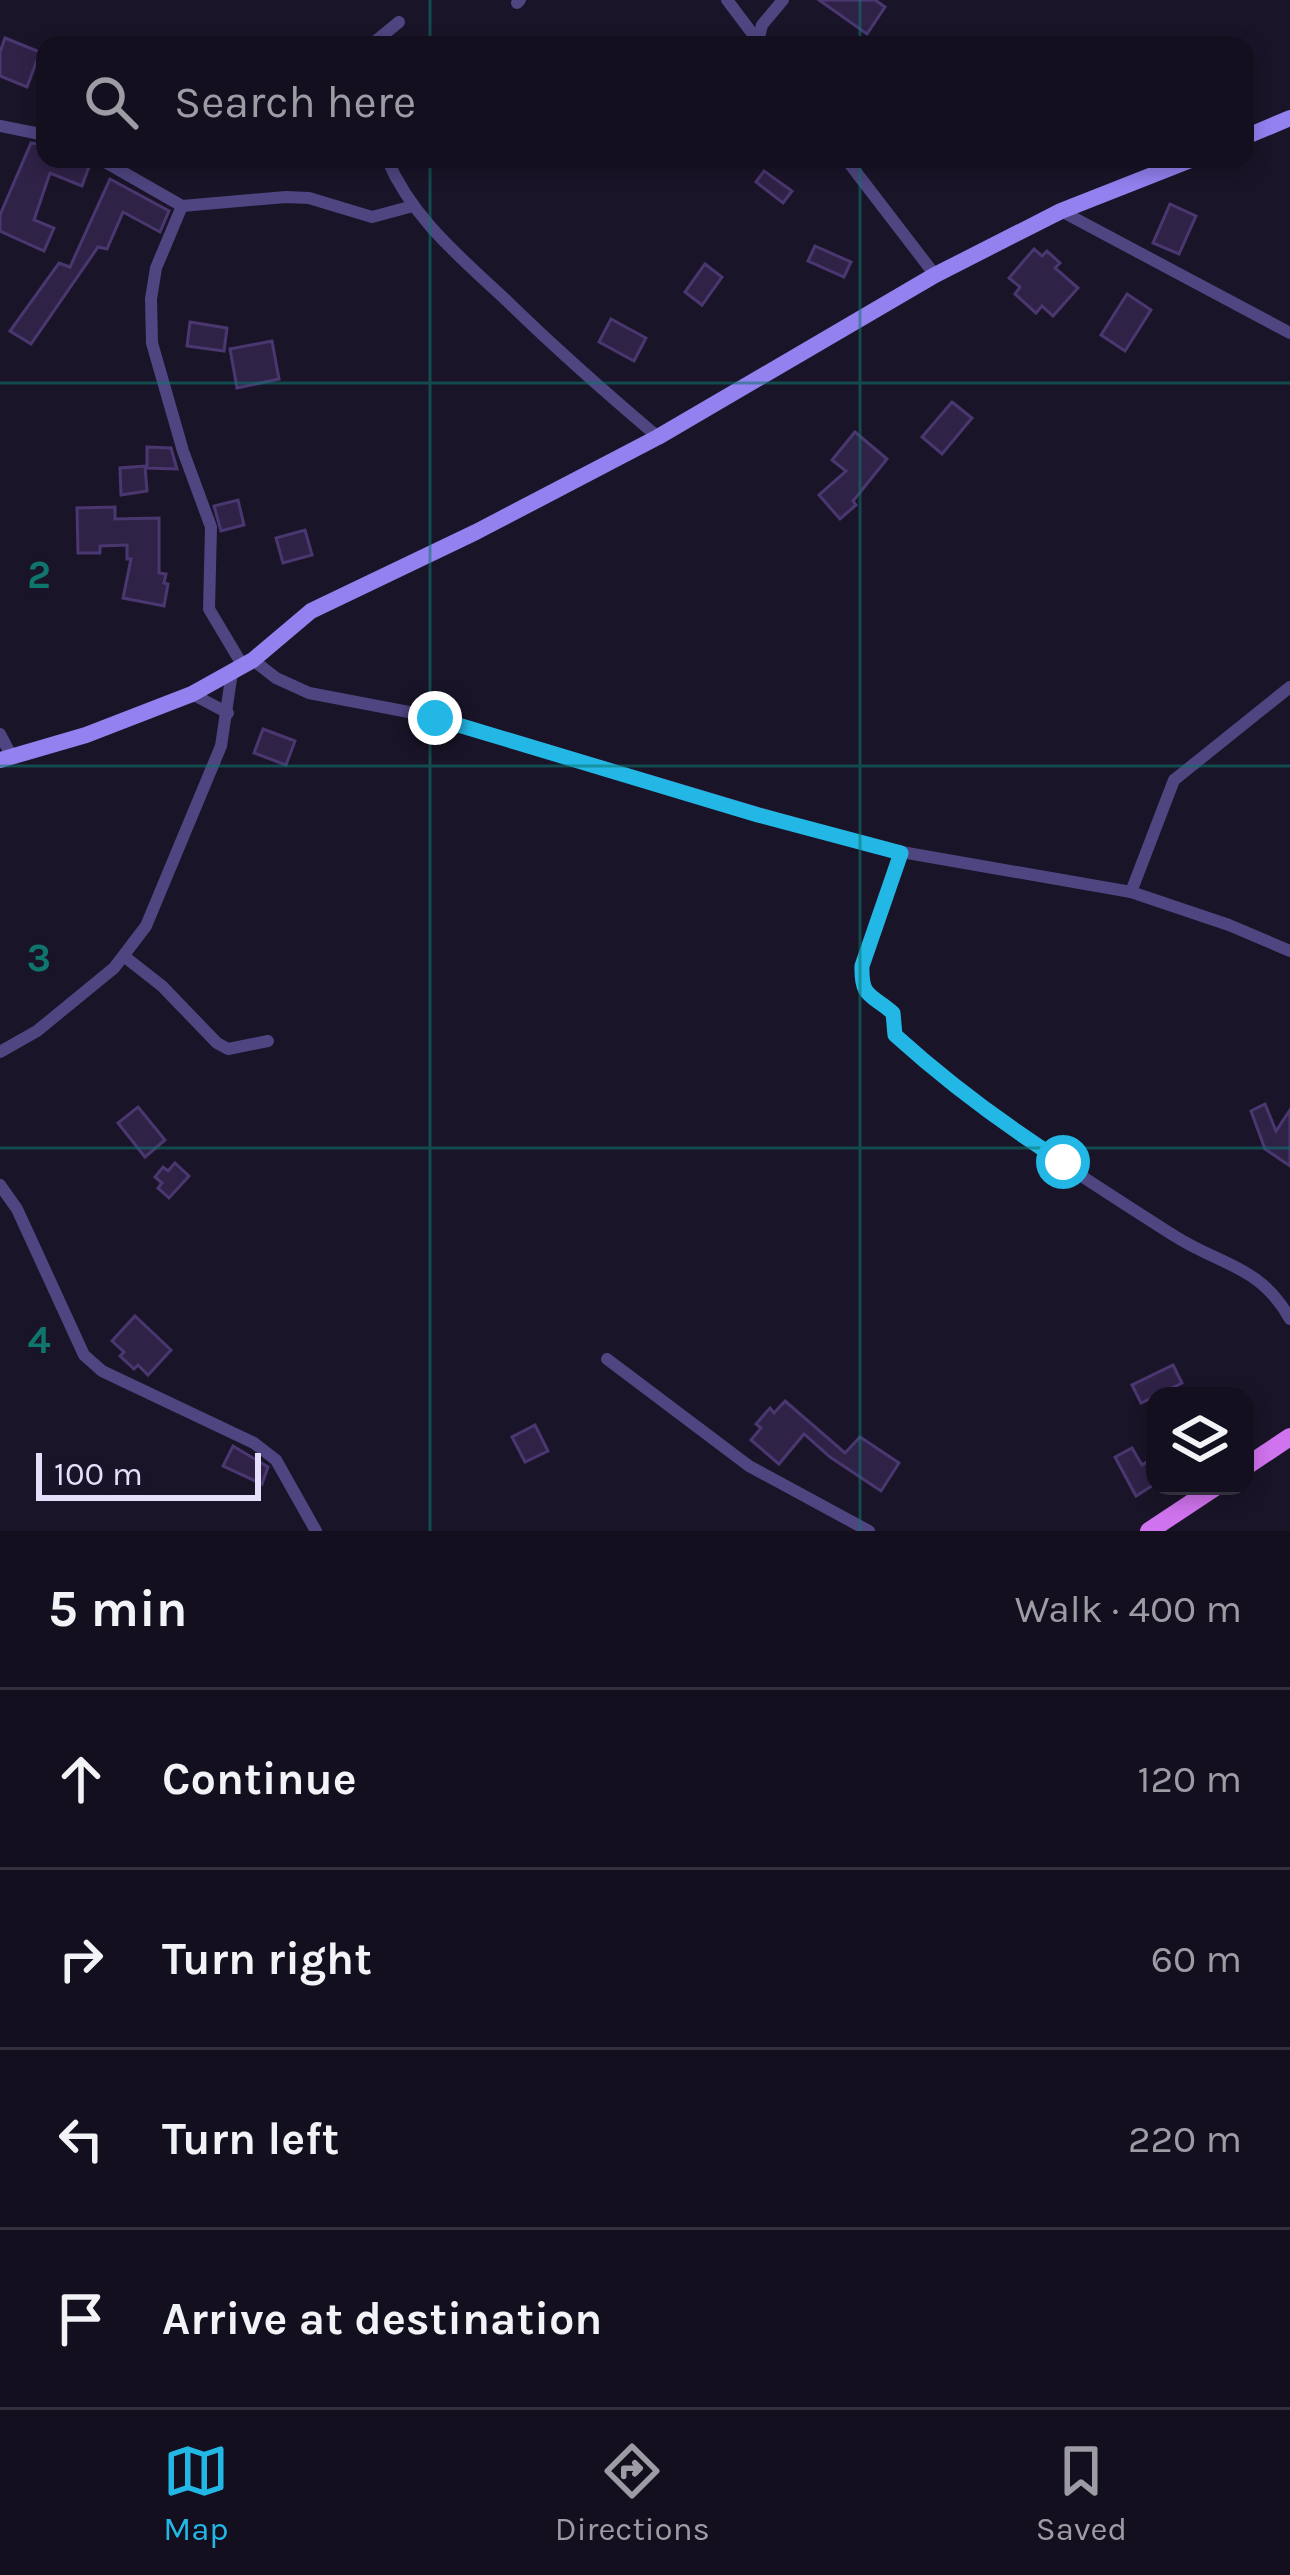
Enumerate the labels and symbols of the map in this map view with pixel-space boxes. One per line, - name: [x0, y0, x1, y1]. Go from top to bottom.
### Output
- text: 2: [27, 552, 51, 598]
- route end: [408, 691, 462, 745]
- text: 3: [27, 935, 51, 981]
- route start: [1036, 1135, 1090, 1189]
- text: 4: [27, 1317, 51, 1363]
- scale bar: [36, 1447, 261, 1500]

